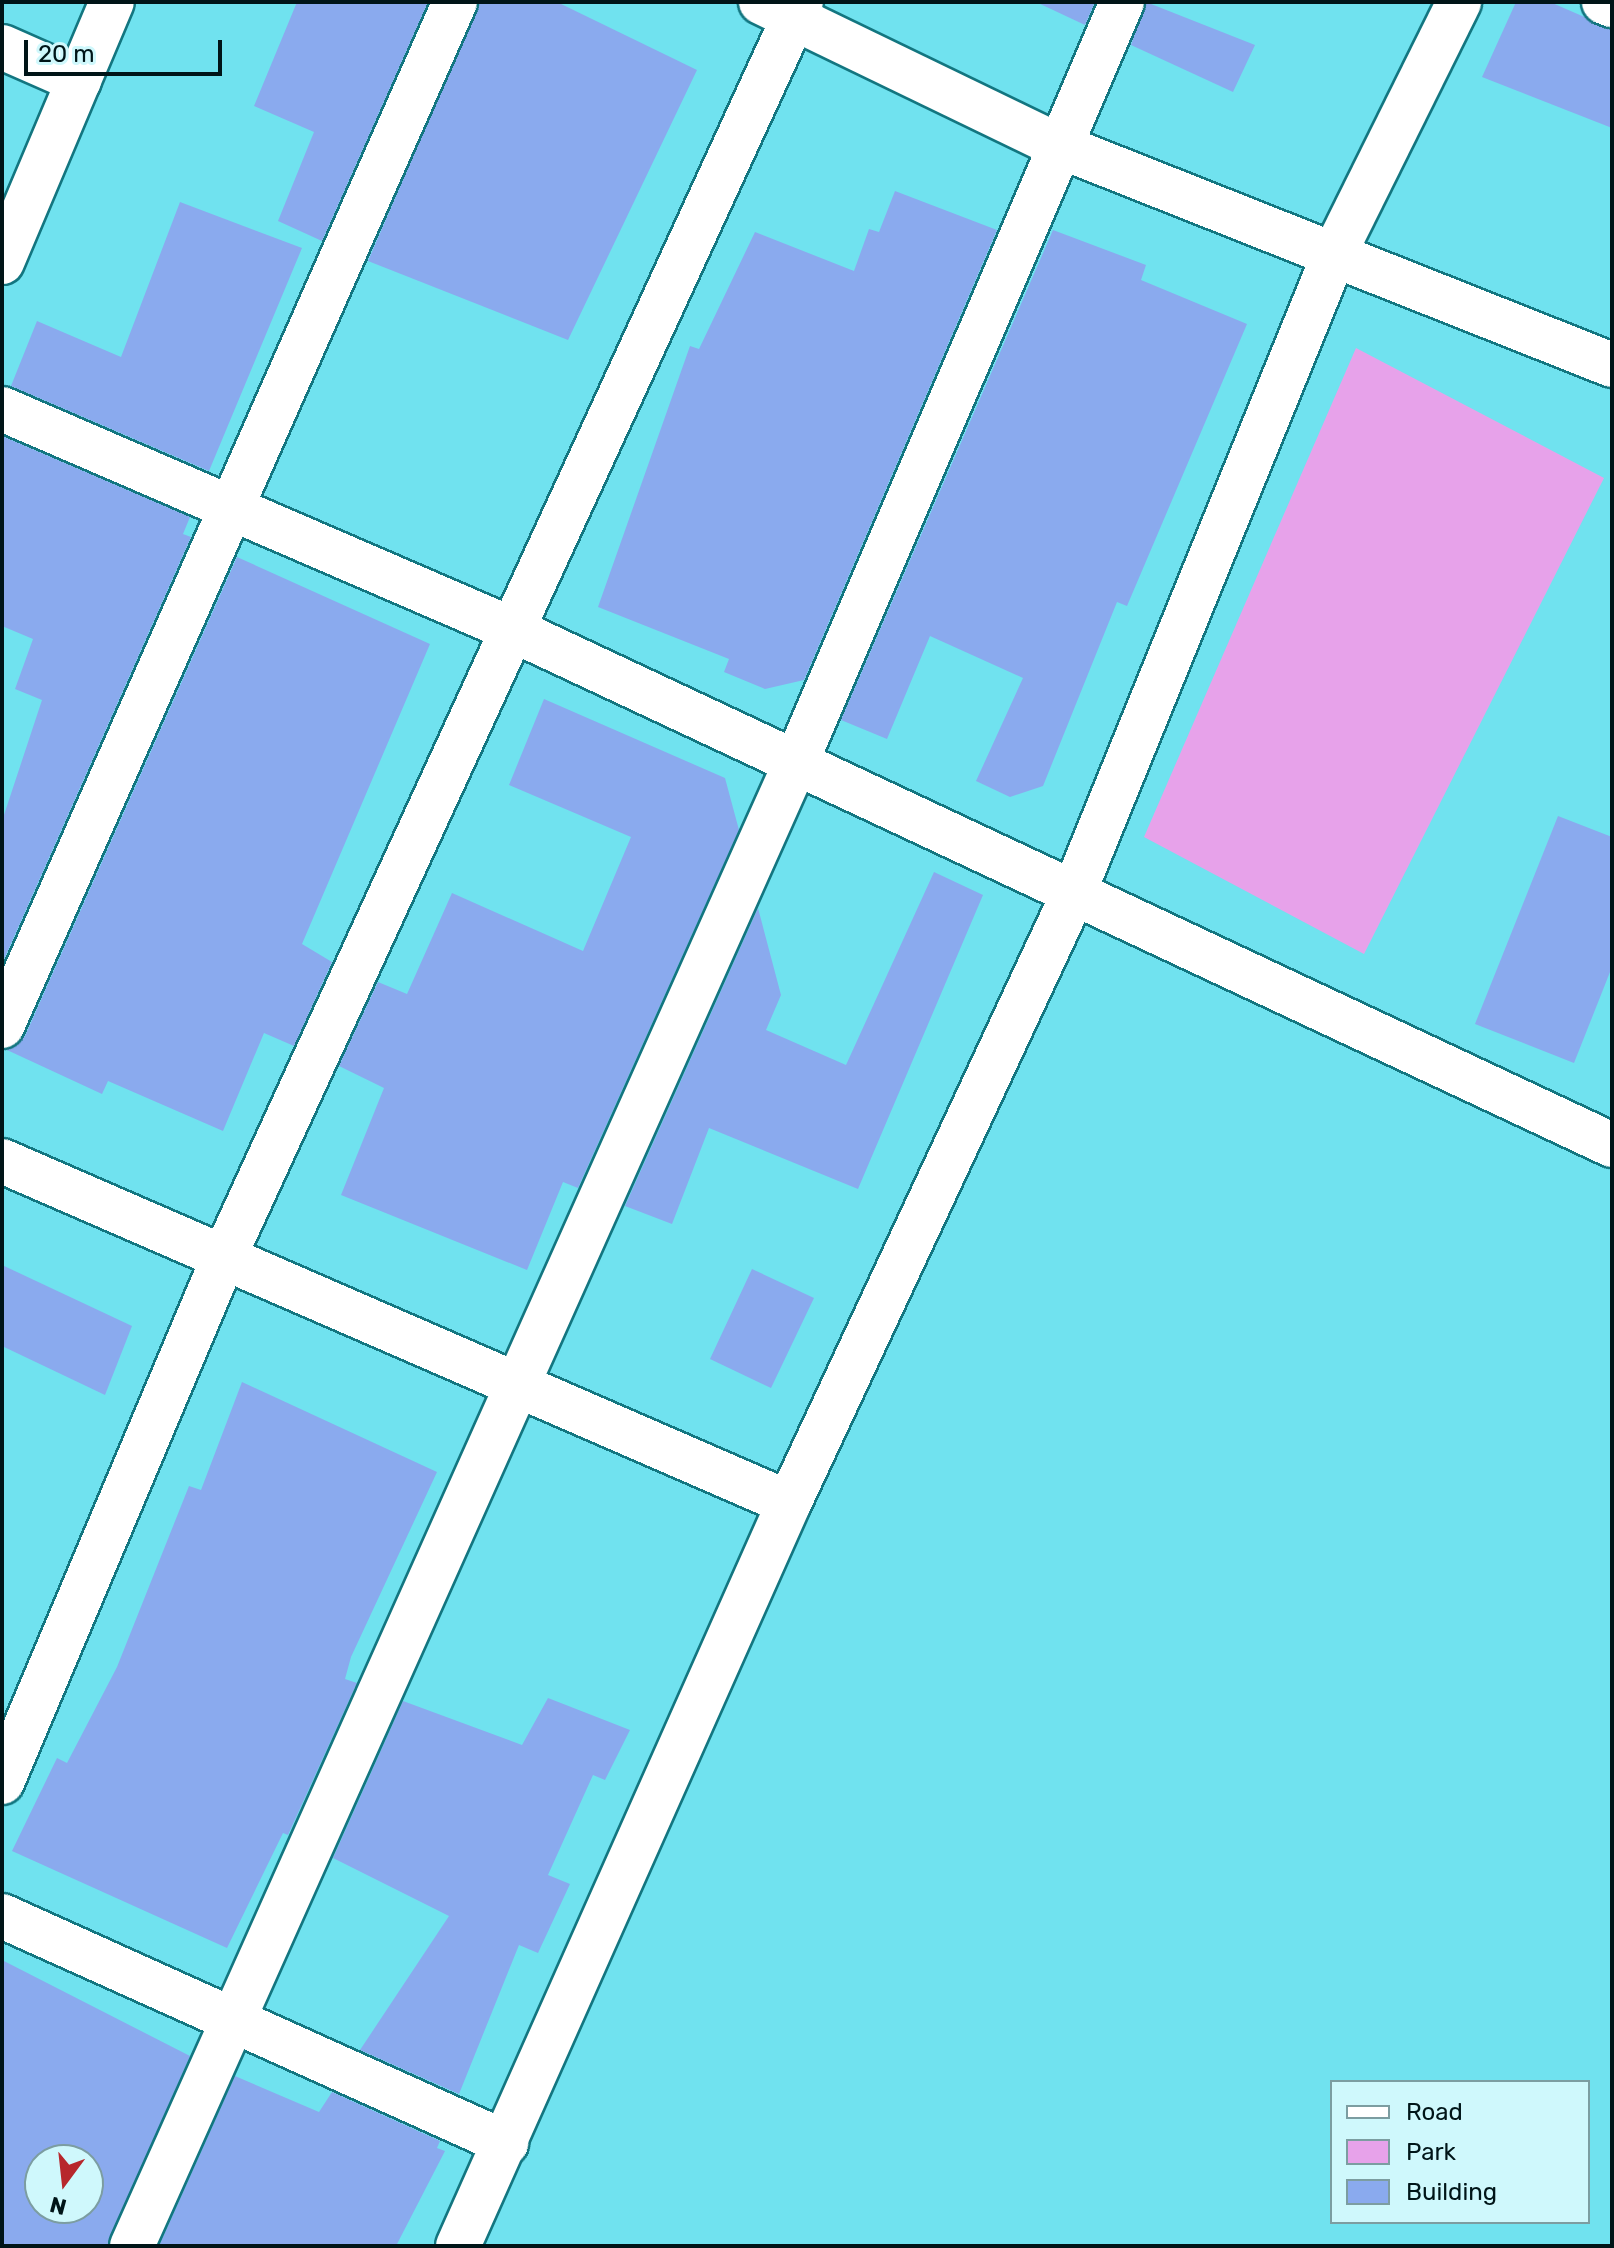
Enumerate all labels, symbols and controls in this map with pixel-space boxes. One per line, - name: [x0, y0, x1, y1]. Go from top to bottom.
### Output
- scale bar: [28, 24, 226, 74]
- text: 20 m: [38, 40, 95, 68]
- legend: [1330, 2080, 1590, 2224]
- text: Road: [1406, 2098, 1463, 2126]
- text: Park: [1406, 2138, 1456, 2166]
- north arrow: [24, 2144, 104, 2224]
- text: Building: [1406, 2178, 1497, 2206]
- text: N: [47, 2191, 69, 2221]

